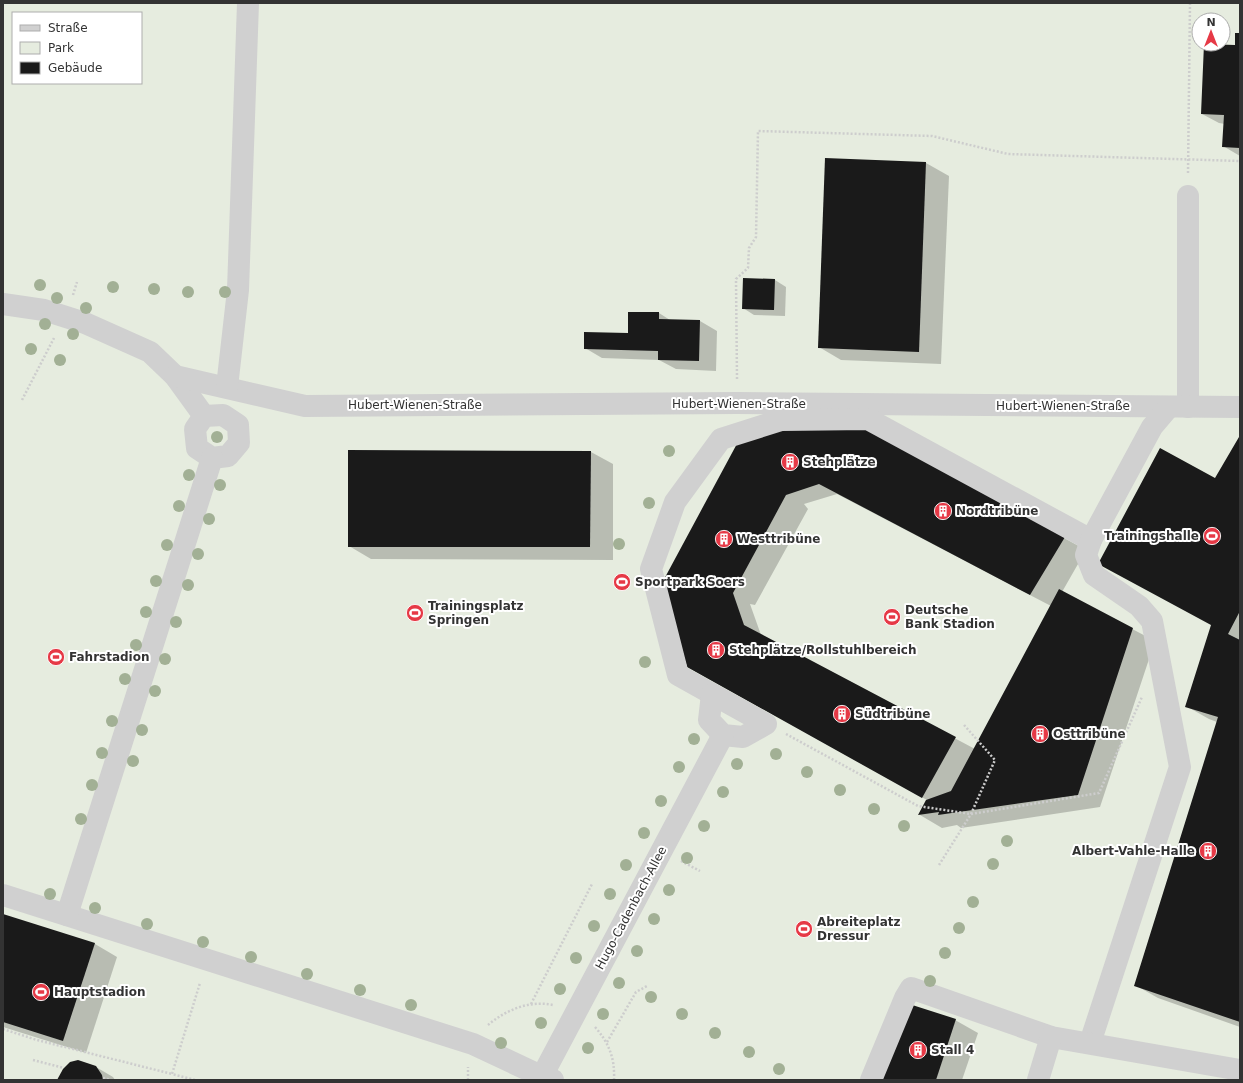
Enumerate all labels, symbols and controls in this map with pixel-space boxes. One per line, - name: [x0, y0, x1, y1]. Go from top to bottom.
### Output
- legend: [12, 12, 142, 84]
- north arrow: [1191, 12, 1231, 52]
- text: N: [1206, 16, 1216, 29]
- text: Straße: [48, 21, 88, 35]
- text: Park: [48, 41, 74, 55]
- text: Gebäude: [48, 61, 102, 75]
- street label: Hubert-Wienen-Straße: [672, 397, 806, 411]
- street label: Hubert-Wienen-Straße: [348, 398, 482, 412]
- street label: Hubert-Wienen-Straße: [996, 399, 1130, 413]
- building icon: Stehplätze: [780, 452, 800, 472]
- place label: Stehplätze: [803, 455, 876, 469]
- building icon: Nordtribüne: [933, 501, 953, 521]
- place label: Nordtribüne: [956, 504, 1038, 518]
- sports icon: Trainingshalle: [1202, 526, 1222, 546]
- building icon: Westtribüne: [714, 529, 734, 549]
- place label: Trainingshalle: [1104, 529, 1199, 543]
- place label: Westtribüne: [737, 532, 820, 546]
- sports icon: Sportpark Soers: [612, 572, 632, 592]
- place label: Sportpark Soers: [635, 575, 745, 589]
- place label: Trainingsplatz Springen: [428, 599, 523, 627]
- sports icon: Trainingsplatz Springen: [405, 603, 425, 623]
- place label: Deutsche Bank Stadion: [905, 603, 995, 631]
- sports icon: Deutsche Bank Stadion: [882, 607, 902, 627]
- building icon: Stehplätze/Rollstuhlbereich: [706, 640, 726, 660]
- place label: Stehplätze/Rollstuhlbereich: [729, 643, 916, 657]
- sports icon: Fahrstadion: [46, 647, 66, 667]
- place label: Fahrstadion: [69, 650, 150, 664]
- building icon: Südtribüne: [832, 704, 852, 724]
- place label: Südtribüne: [855, 707, 930, 721]
- building icon: Osttribüne: [1030, 724, 1050, 744]
- place label: Osttribüne: [1053, 727, 1126, 741]
- building icon: Albert-Vahle-Halle: [1198, 841, 1218, 861]
- street label: Hugo-Cadenbach-Allee: [593, 844, 669, 972]
- place label: Albert-Vahle-Halle: [1072, 844, 1195, 858]
- place label: Abreiteplatz Dressur: [817, 915, 900, 943]
- sports icon: Abreiteplatz Dressur: [794, 919, 814, 939]
- sports icon: Hauptstadion: [31, 982, 51, 1002]
- place label: Hauptstadion: [54, 985, 145, 999]
- building icon: Stall 4: [908, 1040, 928, 1060]
- place label: Stall 4: [931, 1043, 974, 1057]

